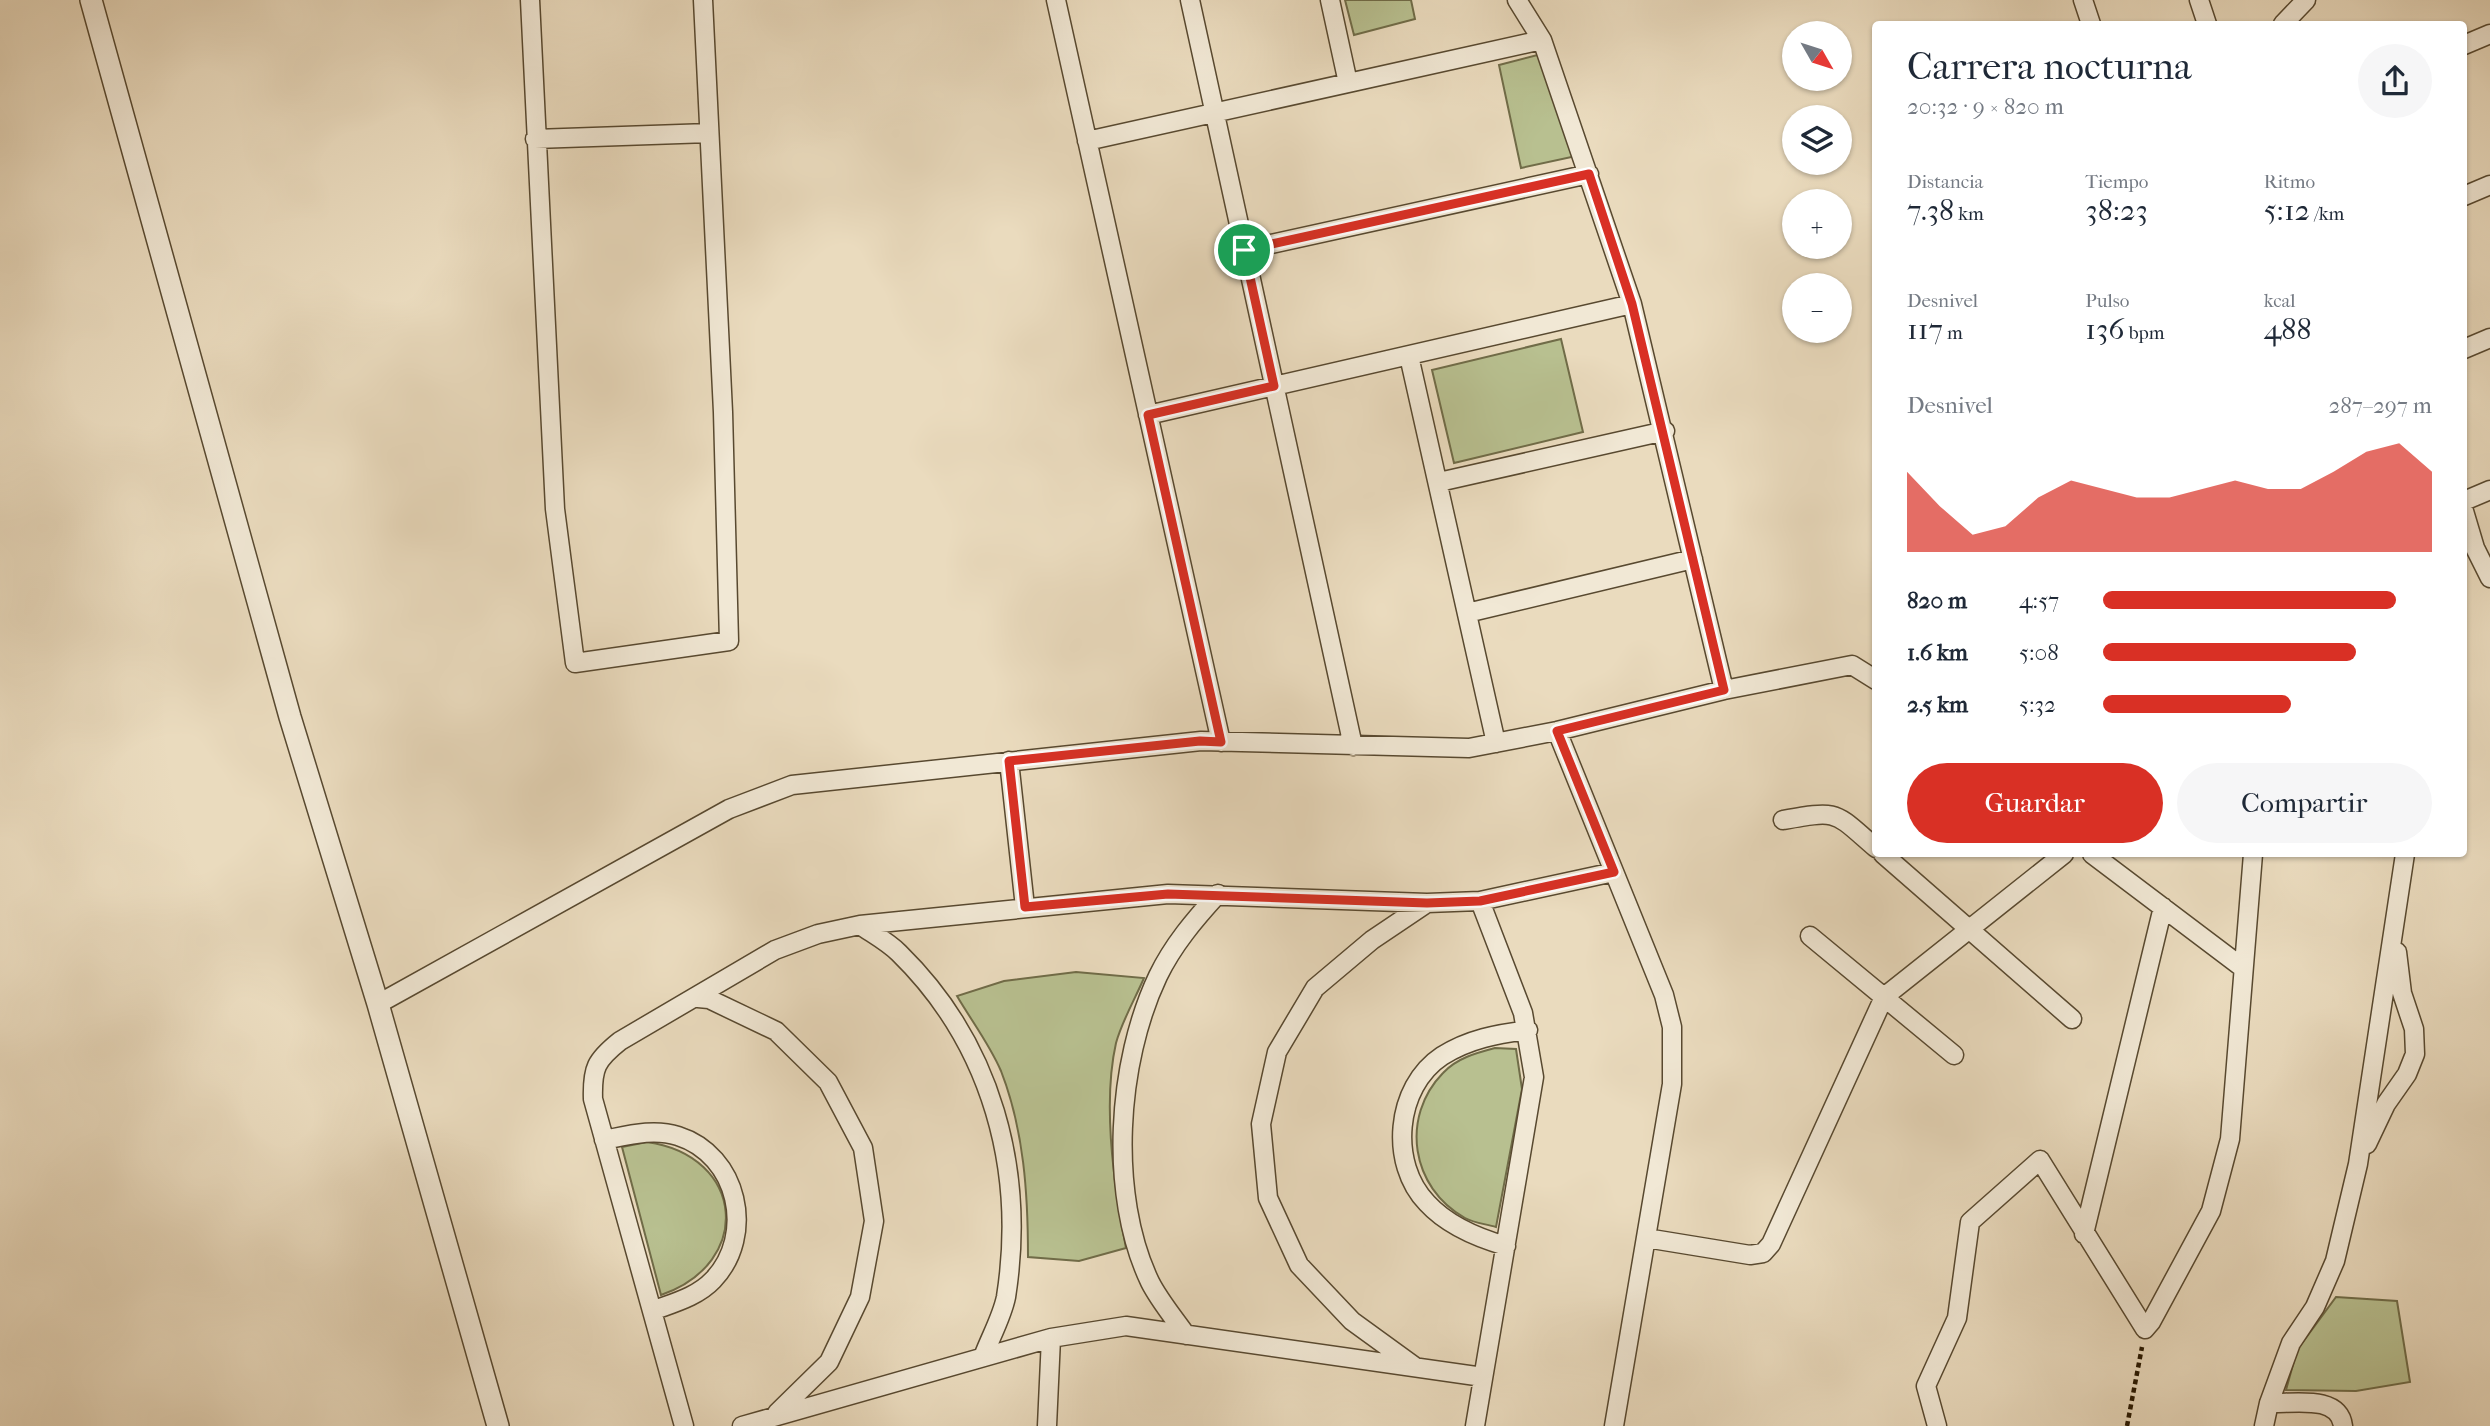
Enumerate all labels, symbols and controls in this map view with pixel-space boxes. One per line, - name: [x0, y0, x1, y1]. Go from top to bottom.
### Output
- north arrow: [1782, 21, 1852, 91]
- map controls: [1782, 21, 1852, 343]
- text: Carrera nocturna: [1907, 44, 2192, 89]
- button: share: [2358, 44, 2432, 118]
- text: 20:32 · 9 × 820 m: [1907, 93, 2064, 120]
- button: layers: [1782, 105, 1852, 175]
- text: Distancia: [1907, 171, 1983, 193]
- text: Tiempo: [2085, 171, 2148, 193]
- text: Ritmo: [2264, 171, 2315, 193]
- button: +: [1782, 189, 1852, 259]
- text: 7.38: [1907, 193, 1954, 228]
- text: 38:23: [2085, 193, 2148, 228]
- text: 5:12: [2264, 193, 2310, 228]
- text: km: [1954, 203, 1984, 225]
- text: /km: [2310, 203, 2344, 225]
- pin: [1214, 220, 1274, 280]
- icon: arrive: [1225, 231, 1263, 269]
- button: −: [1782, 273, 1852, 343]
- text: Desnivel: [1907, 290, 1978, 312]
- text: Pulso: [2085, 290, 2129, 312]
- text: kcal: [2264, 290, 2296, 312]
- text: 117: [1907, 312, 1943, 347]
- text: 136: [2085, 312, 2125, 347]
- text: 488: [2264, 312, 2312, 347]
- text: m: [1943, 322, 1963, 344]
- text: bpm: [2125, 322, 2165, 344]
- text: Desnivel: [1907, 392, 1993, 419]
- text: 287–297 m: [2328, 392, 2432, 419]
- text: 820 m: [1907, 587, 1967, 614]
- text: 4:57: [2019, 587, 2059, 614]
- text: 1.6 km: [1907, 639, 1968, 666]
- text: 5:08: [2019, 639, 2059, 666]
- text: 2.5 km: [1907, 691, 1968, 718]
- text: 5:32: [2019, 691, 2056, 718]
- button: Guardar: [1907, 763, 2163, 843]
- button: Compartir: [2177, 763, 2432, 843]

